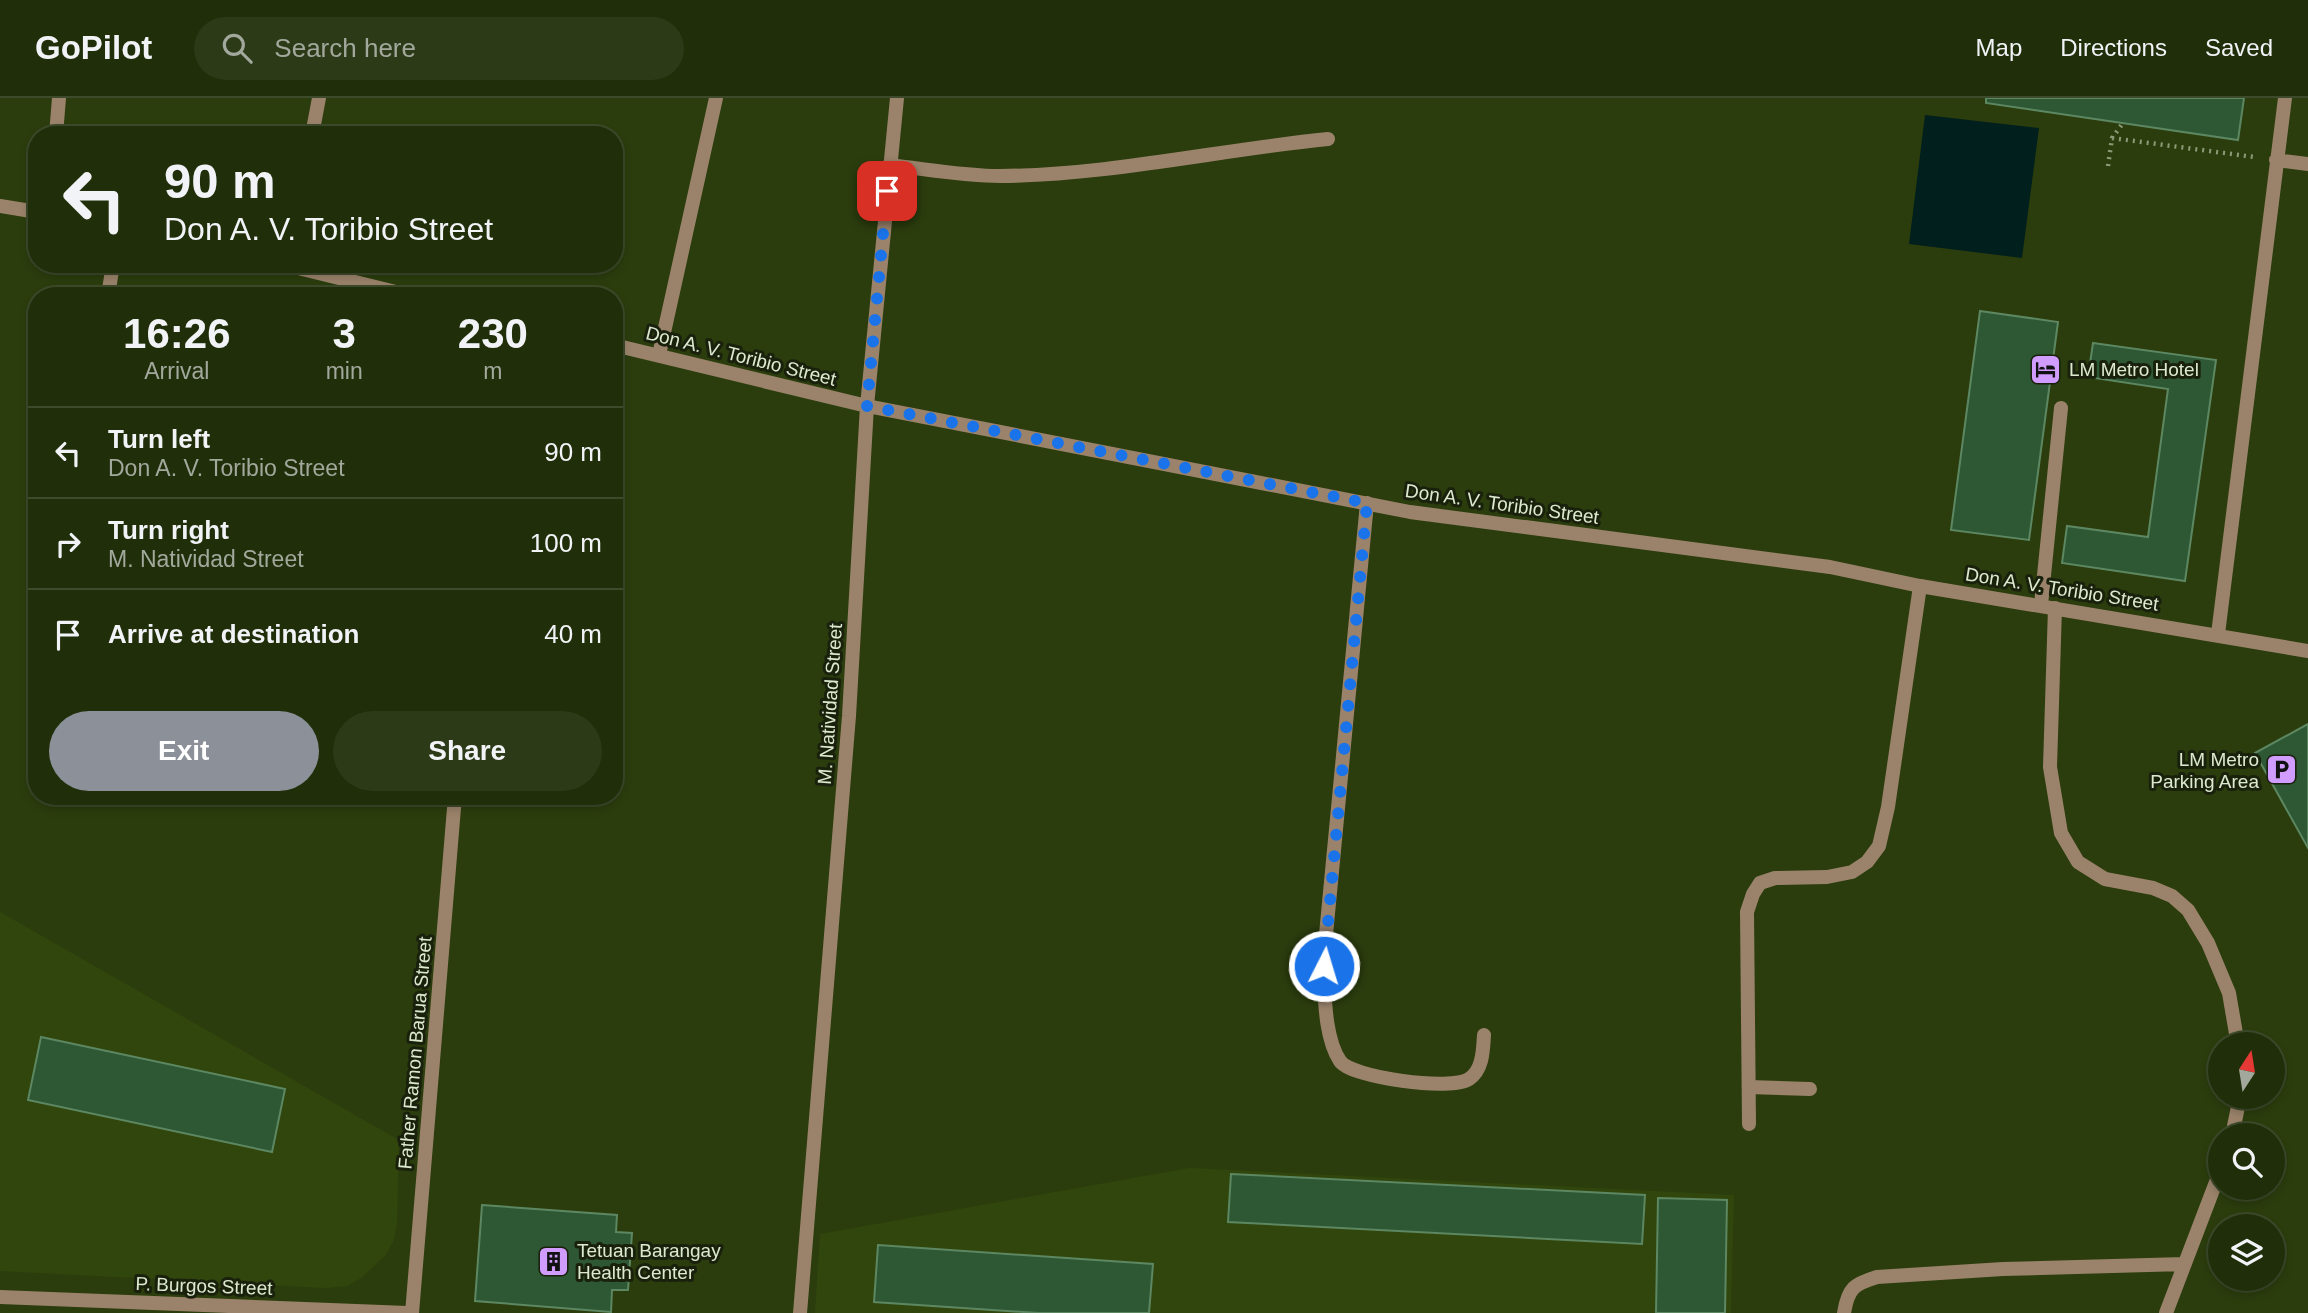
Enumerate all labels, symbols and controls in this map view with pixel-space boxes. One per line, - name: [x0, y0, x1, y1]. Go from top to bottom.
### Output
- search box: [194, 17, 684, 80]
- text: GoPilot: [35, 29, 152, 66]
- icon: search: [218, 29, 256, 67]
- text: Search here: [274, 33, 416, 63]
- text: Map: [1976, 34, 2022, 61]
- text: Directions: [2060, 34, 2167, 61]
- text: Saved: [2205, 34, 2273, 61]
- icon: left: [49, 154, 140, 245]
- text: 90 m: [164, 154, 276, 208]
- pin: [857, 161, 917, 221]
- icon: arrive: [868, 172, 906, 210]
- text: Don A. V. Toribio Street: [164, 211, 493, 247]
- text: 16:26: [123, 310, 231, 357]
- text: 3: [332, 310, 356, 357]
- text: 230: [458, 310, 528, 357]
- street label: Don A. V. Toribio Street: [644, 322, 839, 390]
- hotel icon: LM Metro Hotel: [2029, 352, 2063, 386]
- text: Arrival: [144, 358, 209, 384]
- text: min: [326, 358, 363, 384]
- text: m: [483, 358, 502, 384]
- place label: LM Metro Hotel: [2069, 359, 2199, 380]
- text: Turn left: [108, 424, 210, 454]
- icon: left: [49, 434, 87, 472]
- text: 90 m: [544, 437, 602, 467]
- text: Don A. V. Toribio Street: [108, 455, 345, 481]
- street label: Don A. V. Toribio Street: [1404, 480, 1601, 528]
- text: Turn right: [108, 515, 229, 545]
- icon: right: [49, 525, 87, 563]
- text: 100 m: [530, 528, 602, 558]
- text: M. Natividad Street: [108, 546, 304, 572]
- street label: Don A. V. Toribio Street: [1964, 563, 2161, 615]
- icon: arrive: [49, 616, 87, 654]
- text: Arrive at destination: [108, 619, 359, 649]
- text: 40 m: [544, 619, 602, 649]
- street label: M. Natividad Street: [814, 622, 846, 785]
- button: Exit: [49, 711, 319, 791]
- button: Share: [333, 711, 602, 791]
- place label: LM Metro Parking Area: [2150, 749, 2259, 792]
- parking icon: LM Metro Parking Area: [2265, 753, 2299, 787]
- position arrow: [1287, 929, 1361, 1003]
- street label: Father Ramon Barua Street: [394, 935, 436, 1170]
- north arrow: [2208, 1032, 2286, 1110]
- map controls: [2208, 1032, 2285, 1291]
- button: search: [2208, 1123, 2285, 1200]
- button: layers: [2208, 1214, 2285, 1291]
- place label: Tetuan Barangay Health Center: [577, 1240, 721, 1283]
- building icon: Tetuan Barangay Health Center: [537, 1244, 571, 1278]
- street label: P. Burgos Street: [135, 1273, 274, 1299]

